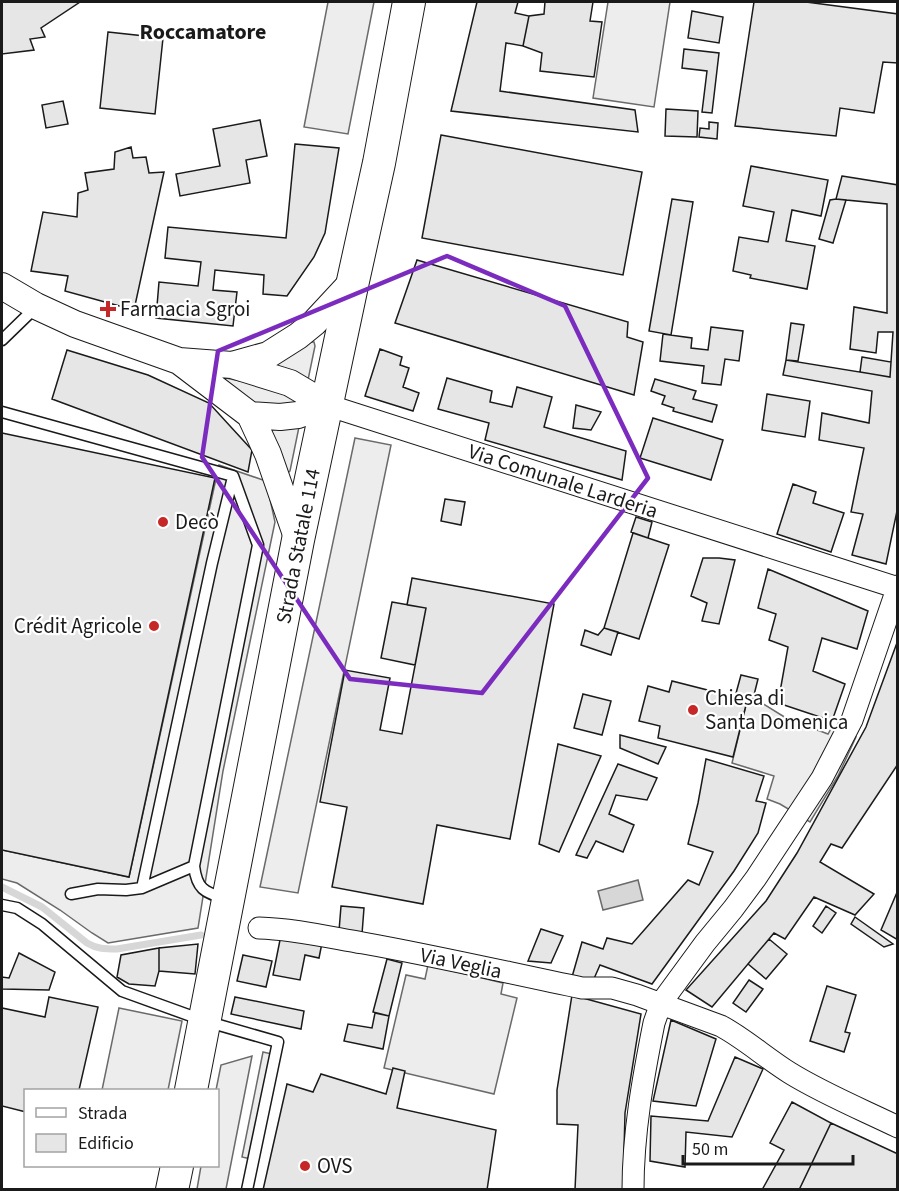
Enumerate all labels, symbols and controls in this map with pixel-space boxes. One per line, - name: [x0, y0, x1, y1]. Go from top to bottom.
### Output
- district label: Roccamatore: [139, 16, 267, 48]
- place label: Farmacia Sgroi: [120, 294, 250, 324]
- marker: Farmacia Sgroi: [101, 302, 115, 316]
- street label: Via Comunale Larderia: [464, 436, 662, 526]
- street label: Strada Statale 114: [268, 466, 328, 626]
- place label: Decò: [175, 507, 219, 537]
- marker: Decò: [156, 515, 170, 529]
- place label: Crédit Agricole: [14, 611, 142, 641]
- marker: Crédit Agricole: [147, 619, 161, 633]
- place label: Chiesa di Santa Domenica: [705, 683, 848, 737]
- marker: Chiesa di Santa Domenica: [686, 703, 700, 717]
- street label: Via Veglia: [417, 940, 505, 986]
- legend: [24, 1089, 219, 1167]
- text: Strada: [78, 1101, 127, 1126]
- scale bar: [683, 1128, 852, 1166]
- text: Edificio: [78, 1131, 134, 1156]
- text: 50 m: [692, 1137, 728, 1162]
- place label: OVS: [317, 1151, 353, 1181]
- marker: OVS: [298, 1159, 312, 1173]

